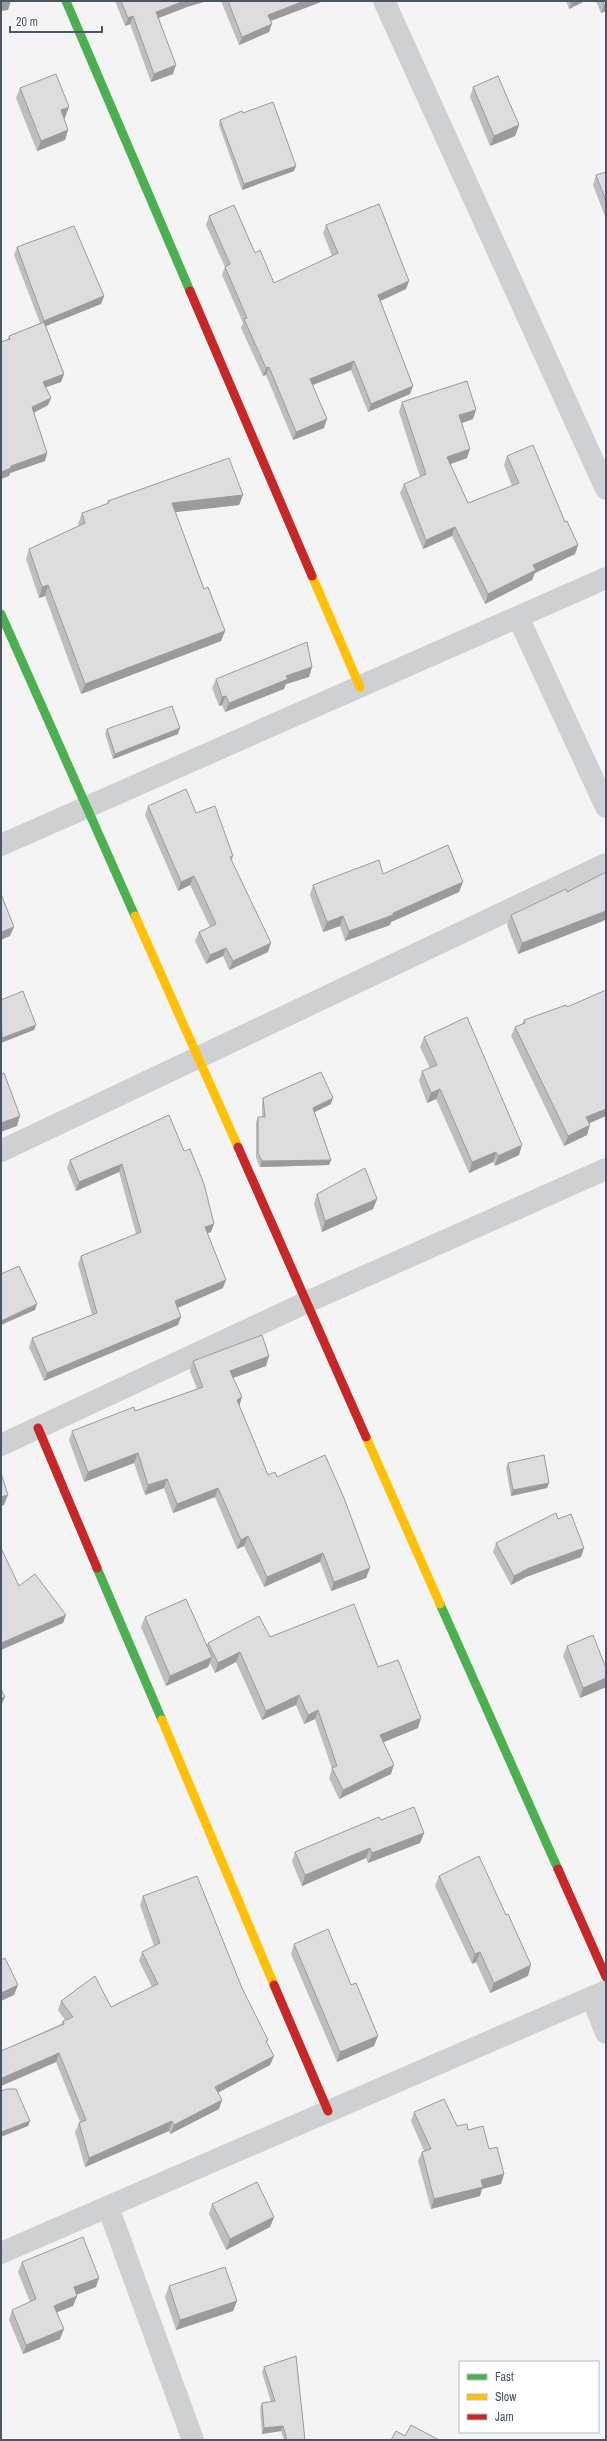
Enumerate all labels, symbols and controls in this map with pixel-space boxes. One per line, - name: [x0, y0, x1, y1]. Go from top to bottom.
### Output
- scale bar: [10, 8, 102, 34]
- text: 20 m: [16, 14, 38, 30]
- legend: [459, 2361, 599, 2433]
- text: Fast: [495, 2369, 514, 2385]
- text: Slow: [495, 2389, 517, 2405]
- text: Jam: [495, 2409, 514, 2425]

